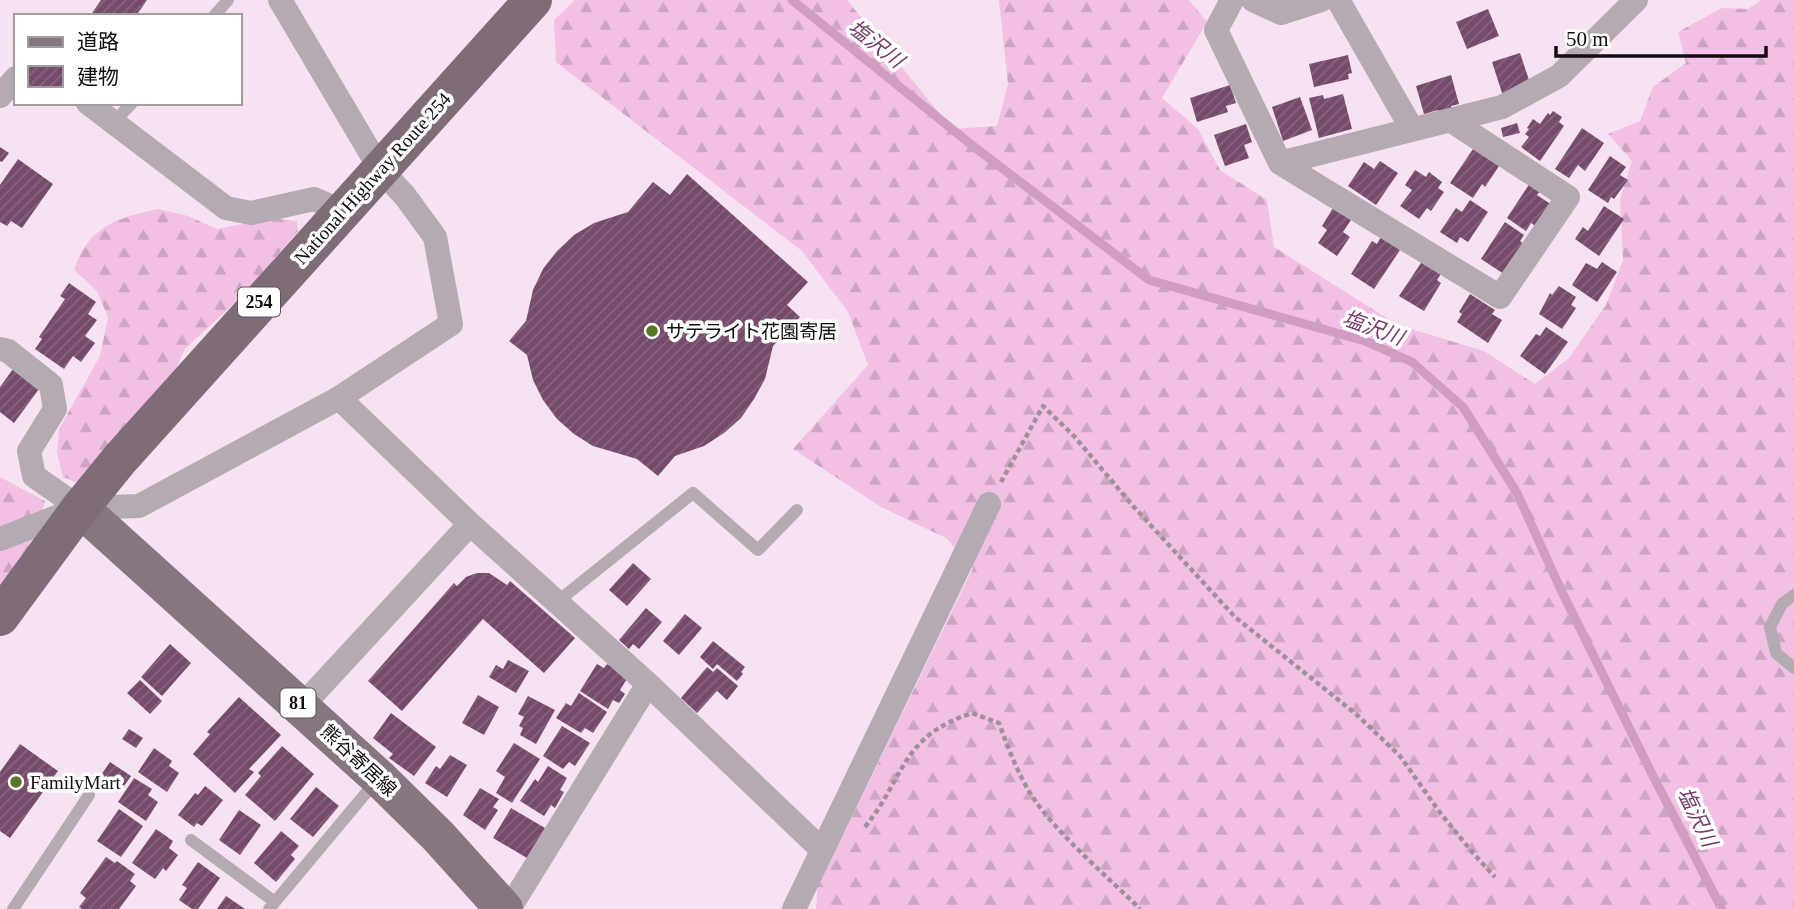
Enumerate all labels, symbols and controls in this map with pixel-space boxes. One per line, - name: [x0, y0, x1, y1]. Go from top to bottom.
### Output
- legend: [14, 14, 242, 105]
- scale bar: [1556, 14, 1766, 58]
- water label: 塩沢川: [844, 15, 910, 74]
- text: 50 m: [1566, 27, 1609, 51]
- text: 道路: [77, 30, 119, 54]
- text: 建物: [77, 65, 119, 89]
- street label: National Highway Route 254: [290, 88, 455, 268]
- road number: 254: [238, 288, 280, 316]
- water label: 塩沢川: [1339, 306, 1409, 351]
- place label: サテライト花園寄居: [666, 321, 837, 342]
- marker: サテライト花園寄居: [644, 323, 660, 339]
- road number: 81: [280, 688, 316, 718]
- street label: 熊谷寄居線: [317, 720, 401, 800]
- place label: FamilyMart: [30, 772, 121, 793]
- marker: FamilyMart: [8, 774, 24, 790]
- water label: 塩沢川: [1672, 783, 1722, 852]

